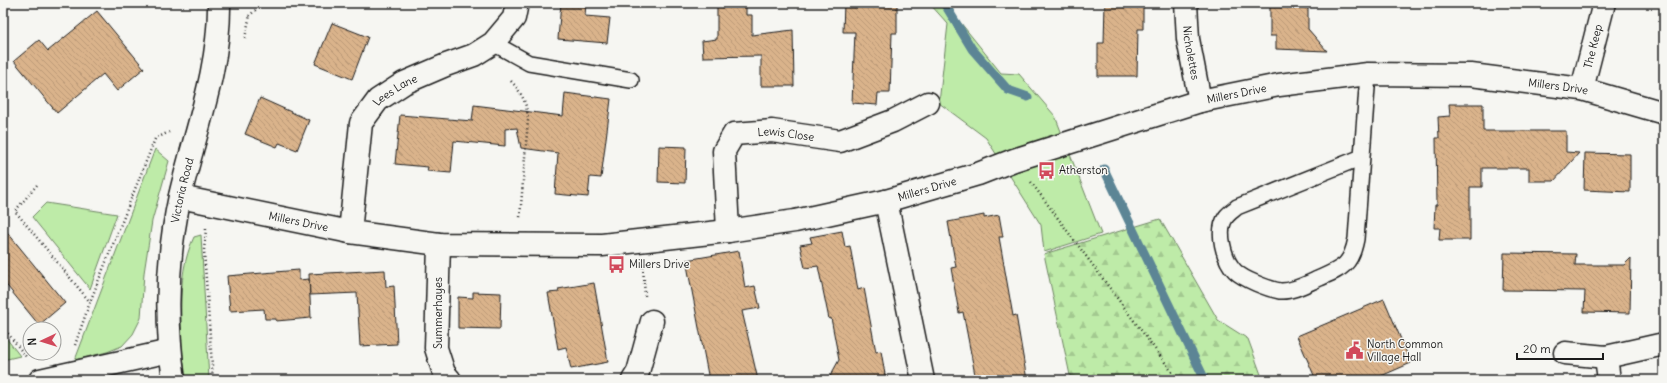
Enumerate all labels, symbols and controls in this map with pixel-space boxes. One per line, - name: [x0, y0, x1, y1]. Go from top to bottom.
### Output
- street label: The Keep: [1581, 23, 1605, 70]
- street label: Nicholettes: [1180, 25, 1203, 81]
- street label: Lees Lane: [369, 71, 419, 108]
- street label: Millers Drive: [1527, 75, 1590, 98]
- street label: Millers Drive: [1206, 81, 1268, 106]
- street label: Lewis Close: [757, 124, 815, 144]
- street label: Victoria Road: [168, 156, 197, 224]
- bus stop icon: Atherston: [1036, 160, 1056, 180]
- place label: Atherston: [1059, 163, 1108, 177]
- street label: Millers Drive: [896, 174, 958, 204]
- street label: Millers Drive: [268, 208, 330, 234]
- bus stop icon: Millers Drive: [606, 254, 626, 274]
- place label: Millers Drive: [629, 257, 689, 271]
- street label: Summerhayes: [431, 277, 445, 349]
- north arrow: [22, 321, 62, 361]
- scale bar: [1517, 335, 1603, 361]
- text: N: [25, 337, 39, 346]
- place label: North Common Village Hall: [1367, 337, 1443, 364]
- public building icon: North Common Village Hall: [1344, 340, 1364, 360]
- text: 20 m: [1523, 341, 1551, 356]

